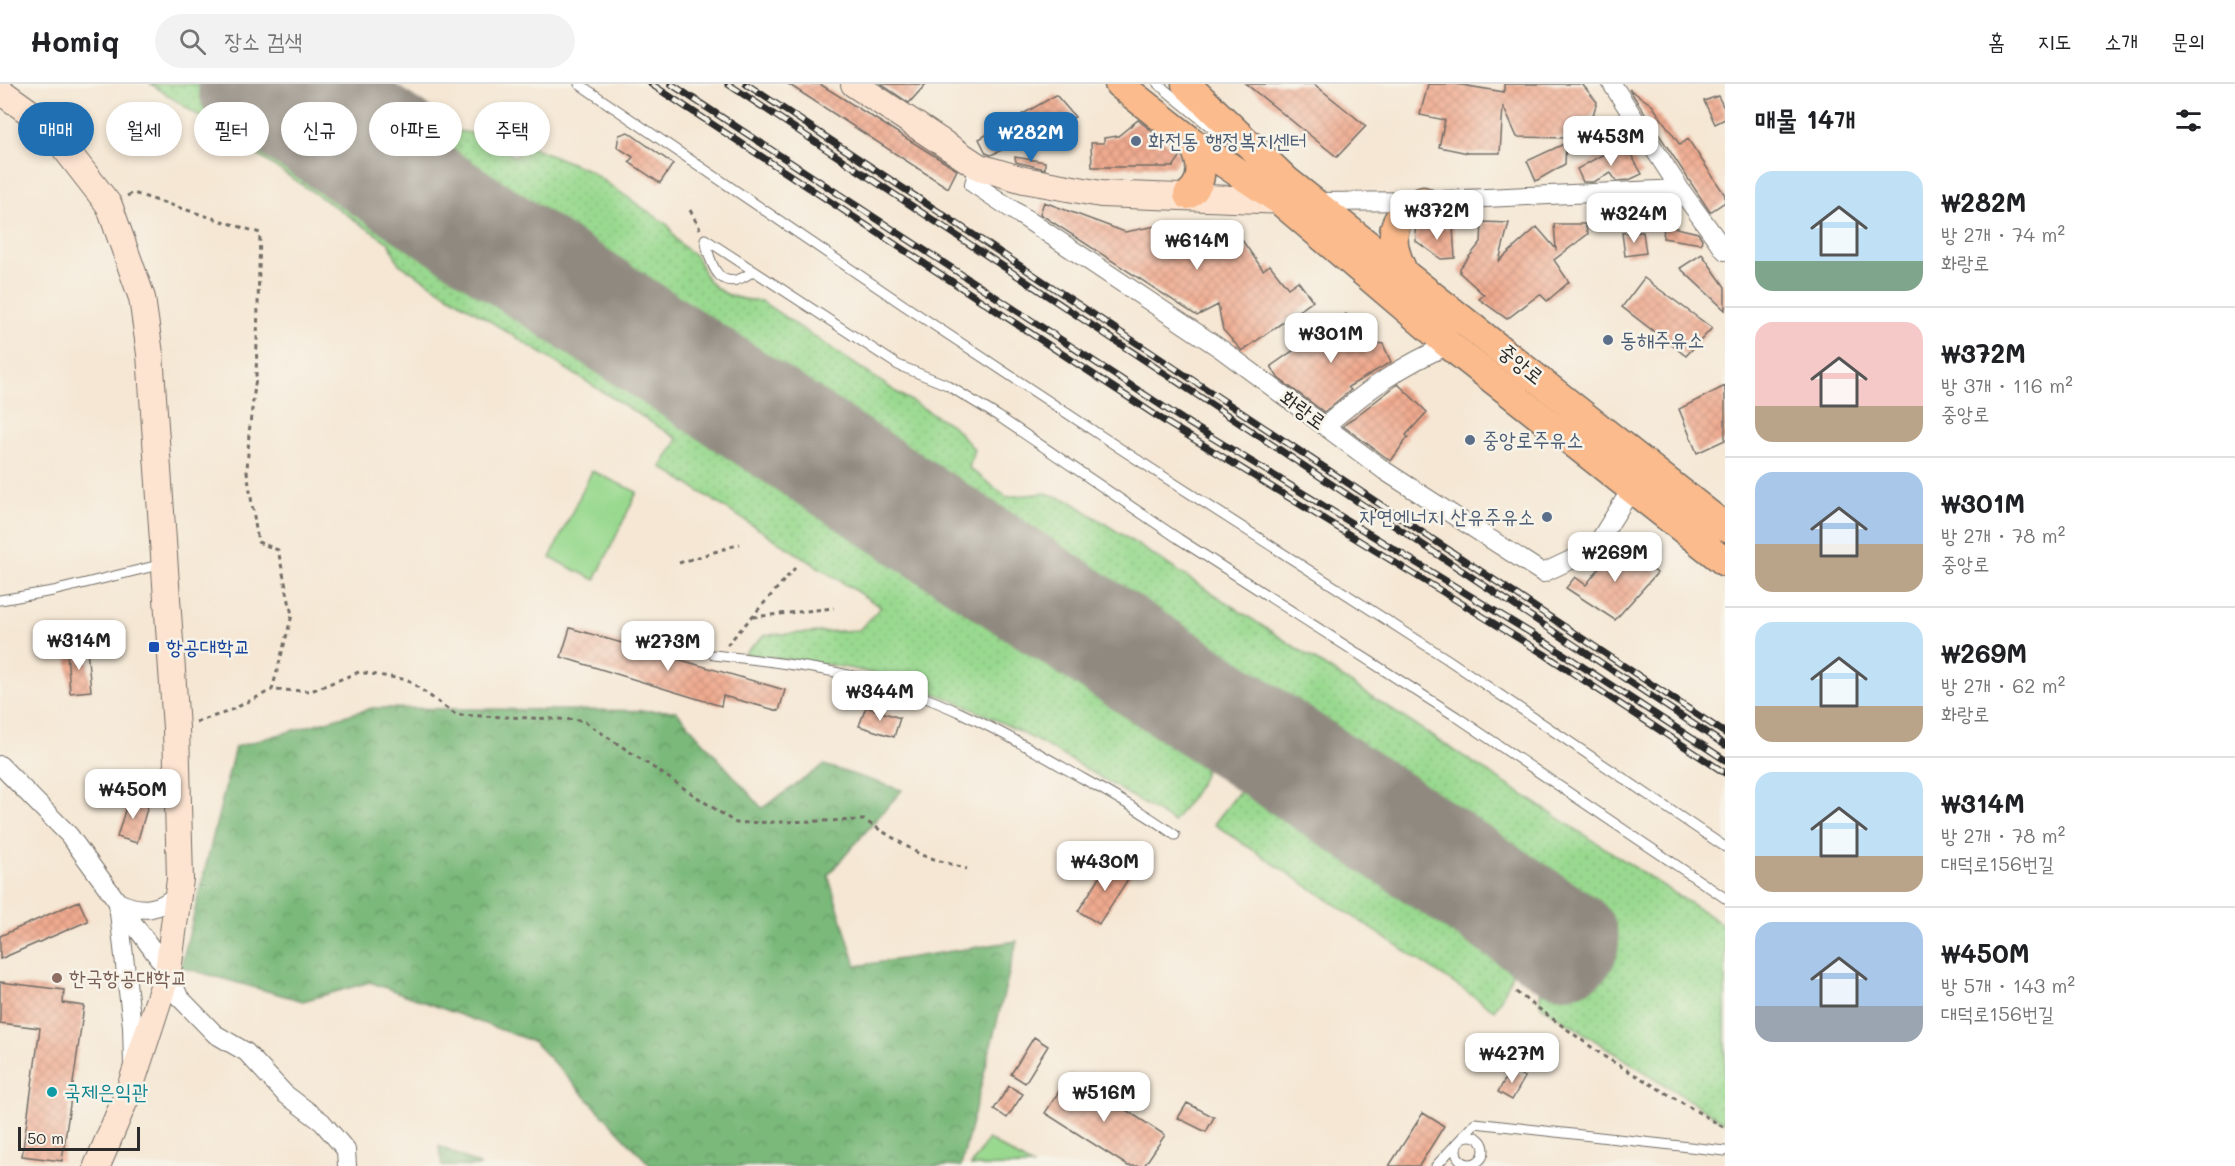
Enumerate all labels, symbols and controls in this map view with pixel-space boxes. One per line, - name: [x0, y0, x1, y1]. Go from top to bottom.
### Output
- search box: [155, 14, 575, 68]
- text: Homiq: [30, 23, 119, 59]
- icon: search: [176, 25, 209, 58]
- text: 장소 검색: [224, 26, 302, 55]
- text: 홈: [1988, 27, 2005, 54]
- text: 지도: [2038, 27, 2071, 54]
- text: 소개: [2104, 27, 2138, 54]
- text: 문의: [2171, 27, 2205, 54]
- chip: 매매: [18, 102, 94, 156]
- chip: 월세: [106, 102, 182, 156]
- chip: 필터: [194, 102, 269, 156]
- chip: 신규: [281, 102, 357, 156]
- chip: 아파트: [369, 102, 462, 156]
- chip: 주택: [474, 102, 550, 156]
- text: 매물 14개: [1755, 102, 1855, 136]
- icon: filters: [2172, 104, 2205, 137]
- pin: ₩282M: [989, 112, 1073, 163]
- pin: ₩453M: [1569, 116, 1653, 167]
- text: ₩282M: [998, 118, 1064, 144]
- text: ₩453M: [1577, 122, 1645, 148]
- place label: 화전동 행정복지센터: [1148, 126, 1307, 153]
- marker: 화전동 행정복지센터: [1129, 134, 1143, 148]
- text: ₩282M: [1941, 185, 2027, 219]
- pin: ₩372M: [1395, 190, 1479, 241]
- pin: ₩324M: [1592, 193, 1676, 244]
- icon: home: [1803, 195, 1875, 267]
- text: ₩372M: [1404, 196, 1470, 222]
- text: ₩324M: [1601, 199, 1667, 225]
- pin: ₩614M: [1155, 220, 1239, 271]
- text: 방 2개 · 74 m²: [1941, 221, 2065, 247]
- text: ₩614M: [1165, 226, 1229, 252]
- text: 화랑로: [1941, 249, 1989, 275]
- pin: ₩301M: [1289, 313, 1373, 364]
- text: ₩301M: [1299, 319, 1363, 345]
- place label: 동해주유소: [1620, 325, 1705, 352]
- marker: 동해주유소: [1601, 333, 1615, 347]
- street label: 중앙로: [1494, 336, 1550, 389]
- text: ₩372M: [1941, 336, 2026, 370]
- icon: home: [1803, 346, 1875, 418]
- text: 방 3개 · 116 m²: [1941, 372, 2073, 398]
- street label: 화랑로: [1275, 383, 1332, 435]
- text: 중앙로: [1941, 400, 1989, 426]
- place label: 중앙로주유소: [1482, 425, 1583, 452]
- marker: 중앙로주유소: [1463, 433, 1477, 447]
- text: ₩301M: [1941, 486, 2025, 520]
- icon: home: [1803, 496, 1875, 568]
- place label: 자연에너지 산유주유소: [1359, 502, 1535, 529]
- marker: 자연에너지 산유주유소: [1540, 510, 1554, 524]
- text: 방 2개 · 78 m²: [1941, 522, 2065, 548]
- pin: ₩269M: [1573, 532, 1657, 583]
- text: ₩269M: [1582, 538, 1648, 564]
- text: 중앙로: [1941, 550, 1989, 576]
- pin: ₩314M: [37, 620, 121, 671]
- pin: ₩273M: [626, 621, 710, 672]
- text: ₩314M: [47, 626, 111, 652]
- text: ₩273M: [635, 627, 701, 653]
- place label: 항공대학교: [166, 632, 251, 659]
- text: ₩269M: [1941, 636, 2027, 670]
- marker: 항공대학교: [147, 640, 161, 654]
- icon: home: [1803, 646, 1875, 718]
- pin: ₩344M: [838, 671, 922, 722]
- text: 방 2개 · 62 m²: [1941, 672, 2065, 698]
- text: ₩344M: [846, 677, 914, 703]
- text: 화랑로: [1941, 700, 1989, 726]
- pin: ₩450M: [91, 769, 175, 820]
- text: ₩450M: [99, 775, 167, 801]
- text: ₩314M: [1941, 786, 2025, 820]
- icon: home: [1803, 796, 1875, 868]
- text: 방 2개 · 78 m²: [1941, 822, 2065, 848]
- pin: ₩430M: [1063, 841, 1147, 892]
- text: ₩430M: [1071, 847, 1139, 873]
- text: 대덕로156번길: [1941, 850, 2054, 876]
- text: ₩450M: [1941, 936, 2030, 970]
- icon: home: [1803, 946, 1875, 1018]
- place label: 한국항공대학교: [69, 963, 187, 990]
- marker: 한국항공대학교: [50, 971, 64, 985]
- text: 방 5개 · 143 m²: [1941, 972, 2075, 998]
- text: 대덕로156번길: [1941, 1000, 2054, 1026]
- pin: ₩427M: [1470, 1033, 1554, 1084]
- text: ₩427M: [1479, 1039, 1545, 1065]
- pin: ₩516M: [1062, 1072, 1146, 1123]
- place label: 국제은익관: [64, 1077, 149, 1104]
- text: ₩516M: [1072, 1078, 1136, 1104]
- marker: 국제은익관: [45, 1085, 59, 1099]
- scale bar: [18, 1124, 140, 1152]
- text: 50 m: [27, 1127, 64, 1148]

